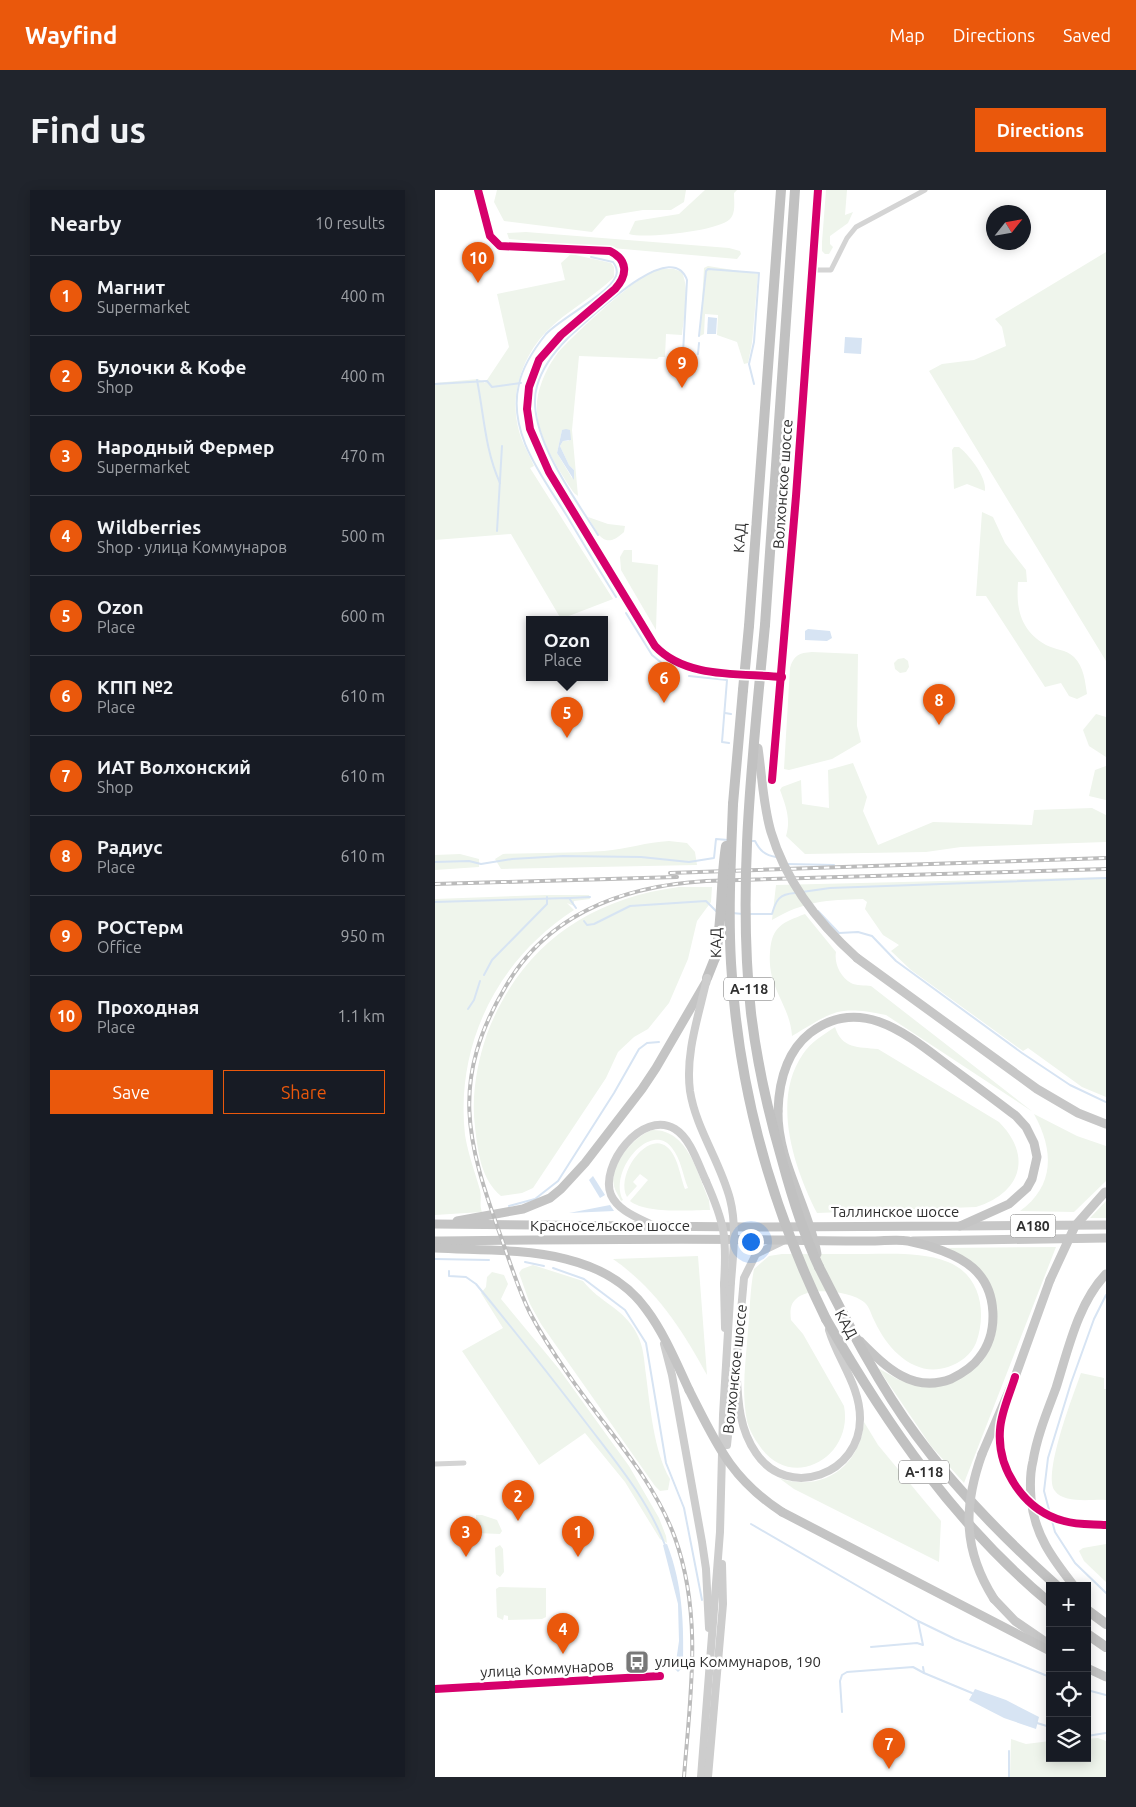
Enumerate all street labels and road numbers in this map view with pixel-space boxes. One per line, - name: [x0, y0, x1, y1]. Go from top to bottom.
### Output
- street label: Волхонское шоссе: [769, 418, 796, 549]
- street label: КАД: [730, 522, 749, 554]
- street label: КАД: [707, 928, 724, 958]
- road number: А-118: [724, 978, 774, 1001]
- street label: Таллинское шоссе: [831, 1203, 959, 1220]
- road number: A180: [1011, 1214, 1055, 1238]
- street label: Красносельское шоссе: [530, 1217, 690, 1234]
- street label: Волхонское шоссе: [719, 1303, 750, 1435]
- street label: КАД: [832, 1306, 861, 1341]
- road number: А-118: [899, 1460, 949, 1484]
- street label: улица Коммунаров: [480, 1657, 614, 1680]

